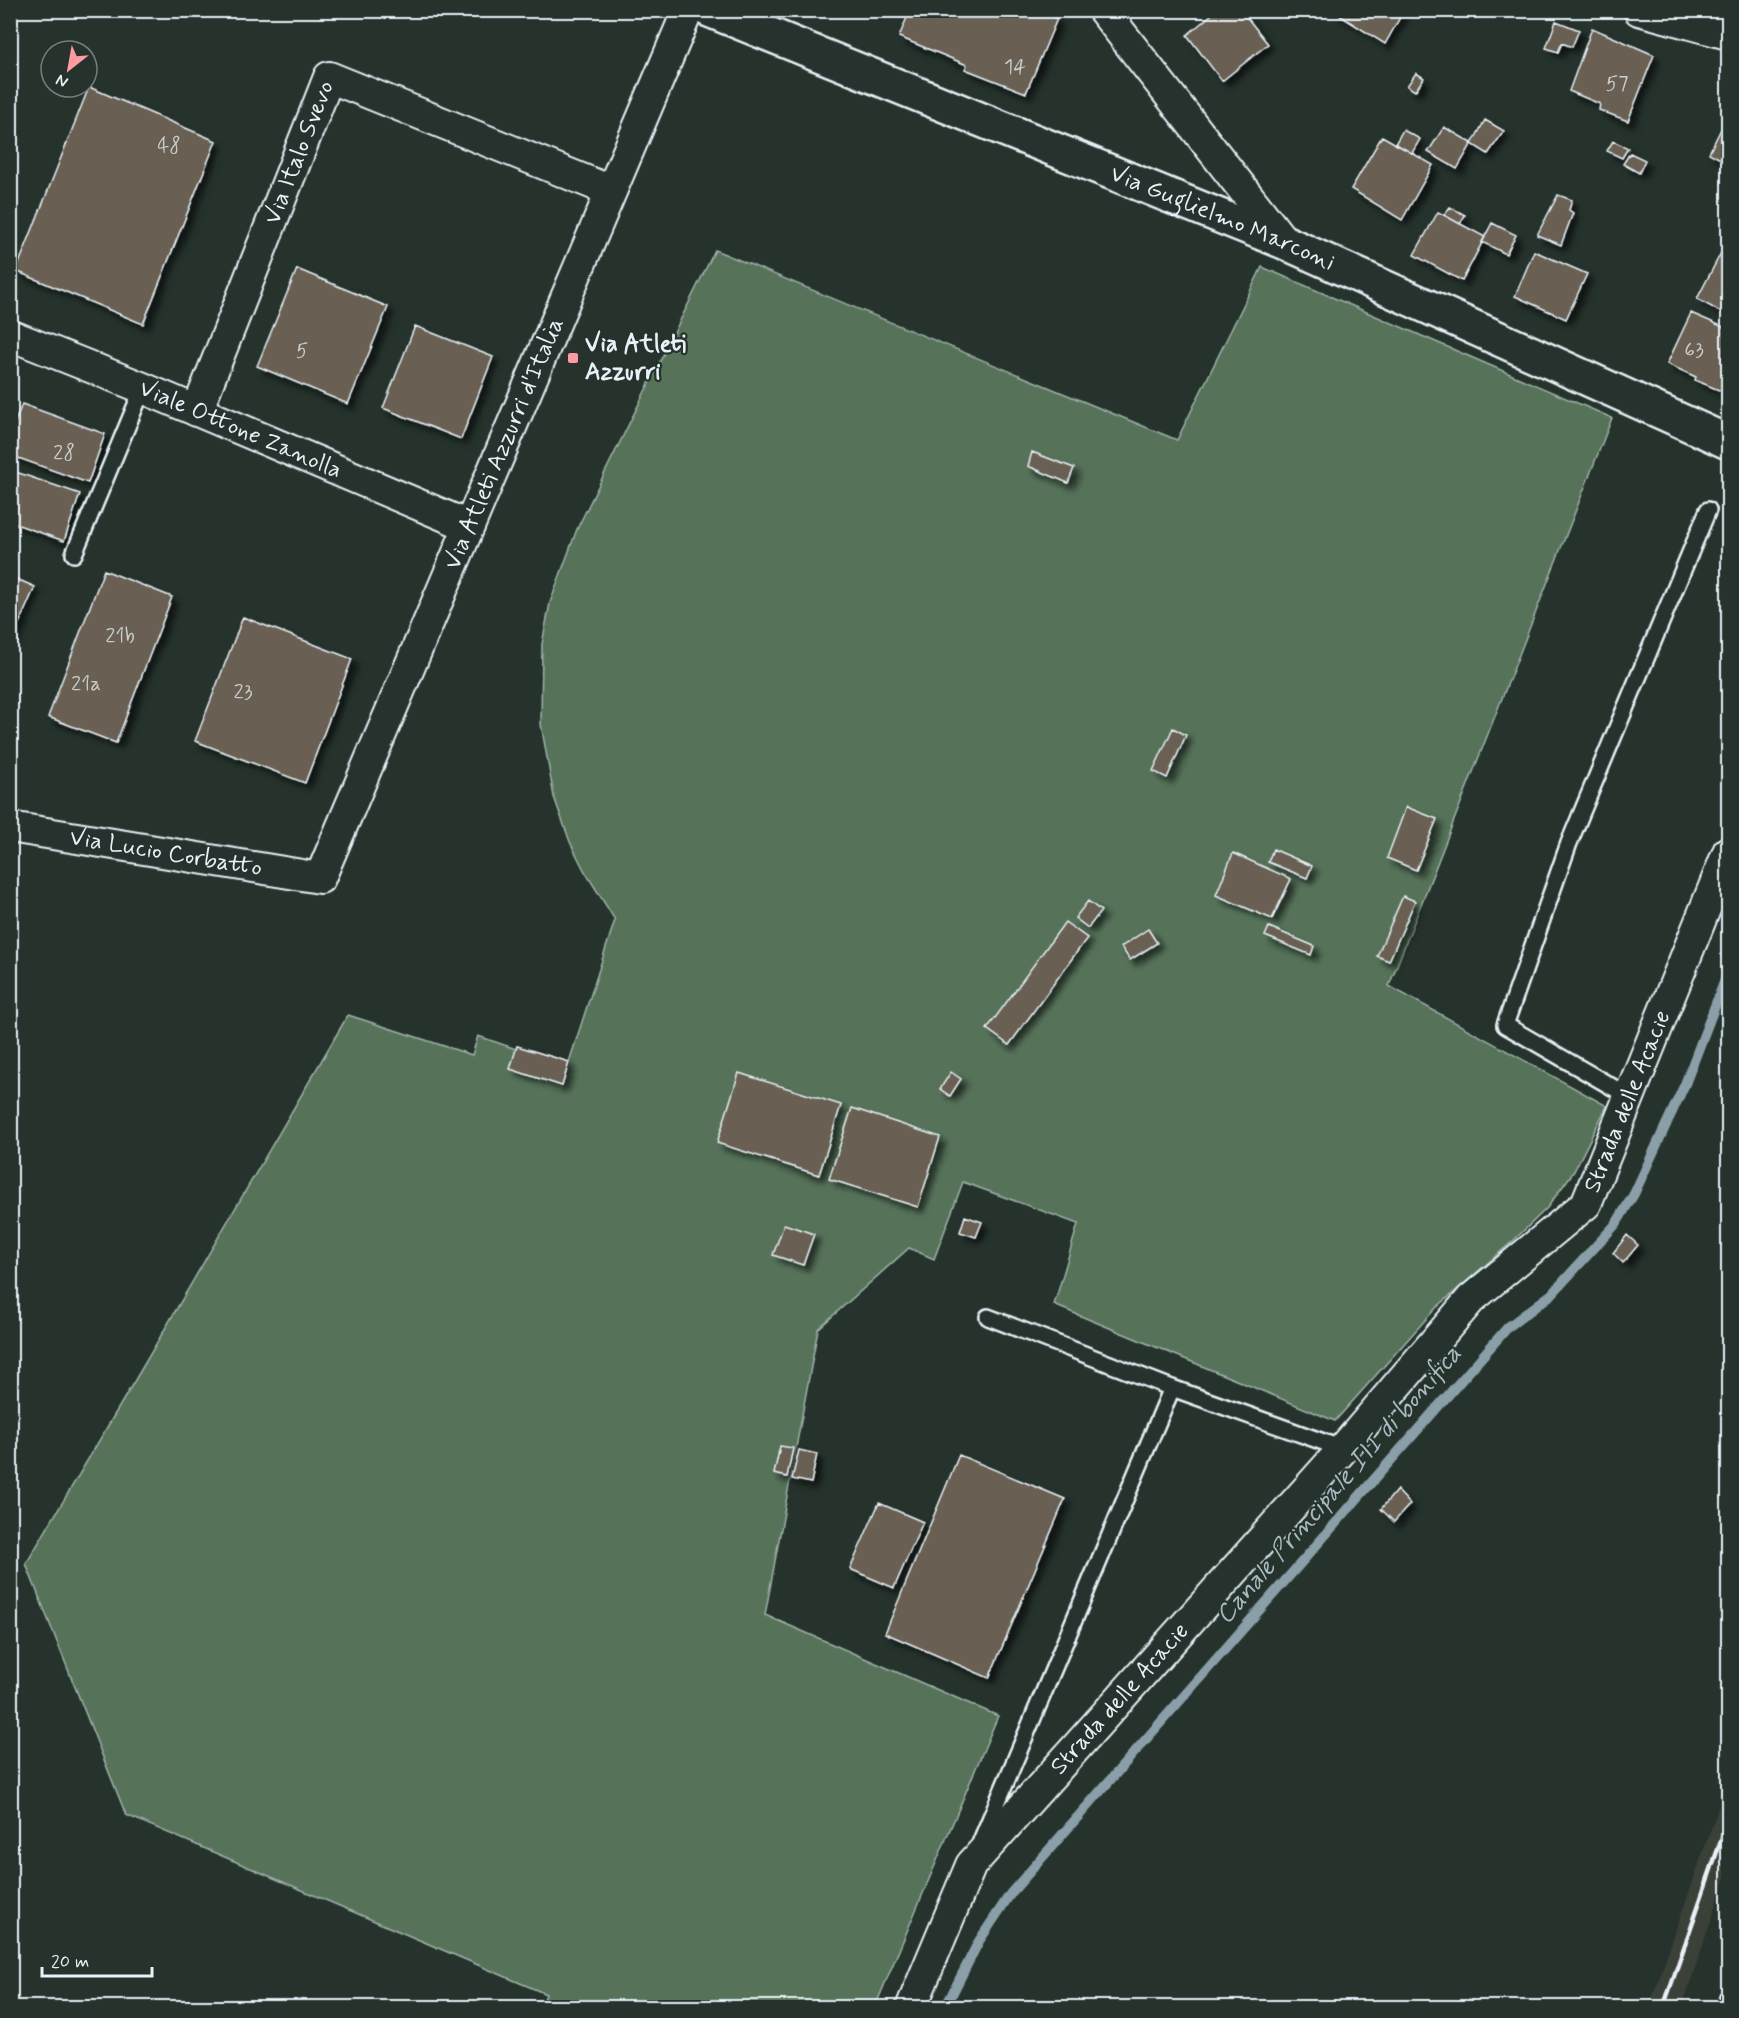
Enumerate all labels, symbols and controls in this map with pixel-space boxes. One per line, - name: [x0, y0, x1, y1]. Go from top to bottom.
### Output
- north arrow: [39, 39, 99, 99]
- house number: 14: [1004, 53, 1026, 81]
- text: N: [52, 69, 72, 92]
- house number: 57: [1605, 70, 1629, 98]
- street label: Via Italo Svevo: [257, 76, 342, 229]
- house number: 48: [157, 132, 181, 160]
- street label: Via Guglielmo Marconi: [1106, 158, 1340, 278]
- street label: Via Atleti Azzurri d'Italia: [437, 313, 571, 574]
- place label: Via Atleti Azzurri: [585, 329, 687, 388]
- house number: 63: [1684, 336, 1704, 364]
- house number: 5: [296, 337, 308, 365]
- marker: Via Atleti Azzurri: [566, 351, 580, 365]
- street label: Viale Ottone Zanolla: [134, 373, 347, 486]
- house number: 28: [53, 439, 75, 467]
- house number: 21b: [105, 622, 135, 650]
- house number: 21a: [71, 670, 101, 698]
- house number: 23: [233, 678, 253, 706]
- street label: Via Lucio Corbatto: [67, 822, 265, 884]
- street label: Strada delle Acacie: [1577, 1006, 1678, 1197]
- water label: Canale Principale III di bonifica: [1208, 1338, 1470, 1632]
- street label: Strada delle Acacie: [1043, 1616, 1196, 1781]
- scale bar: [42, 1940, 152, 1978]
- text: 20 m: [51, 1950, 89, 1974]

